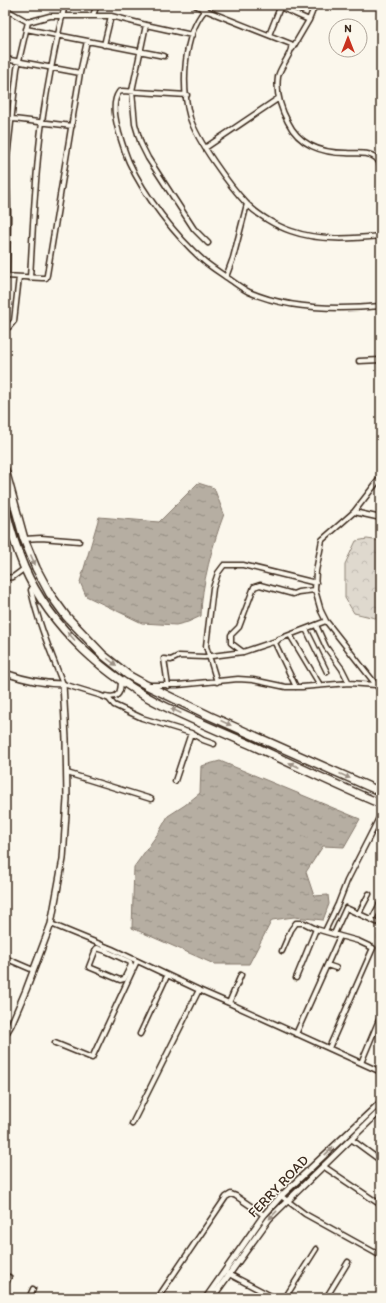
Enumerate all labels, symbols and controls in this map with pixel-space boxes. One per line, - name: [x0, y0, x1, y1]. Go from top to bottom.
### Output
- north arrow: [328, 18, 368, 58]
- text: N: [344, 22, 352, 35]
- one-way arrow: [30, 555, 36, 566]
- one-way arrow: [66, 631, 76, 641]
- one-way arrow: [106, 658, 117, 666]
- one-way arrow: [170, 708, 181, 714]
- one-way arrow: [220, 720, 232, 727]
- one-way arrow: [289, 762, 300, 768]
- one-way arrow: [339, 773, 351, 779]
- one-way arrow: [325, 1147, 334, 1156]
- street label: FERRY ROAD: [244, 1152, 312, 1221]
- one-way arrow: [268, 1210, 278, 1220]

